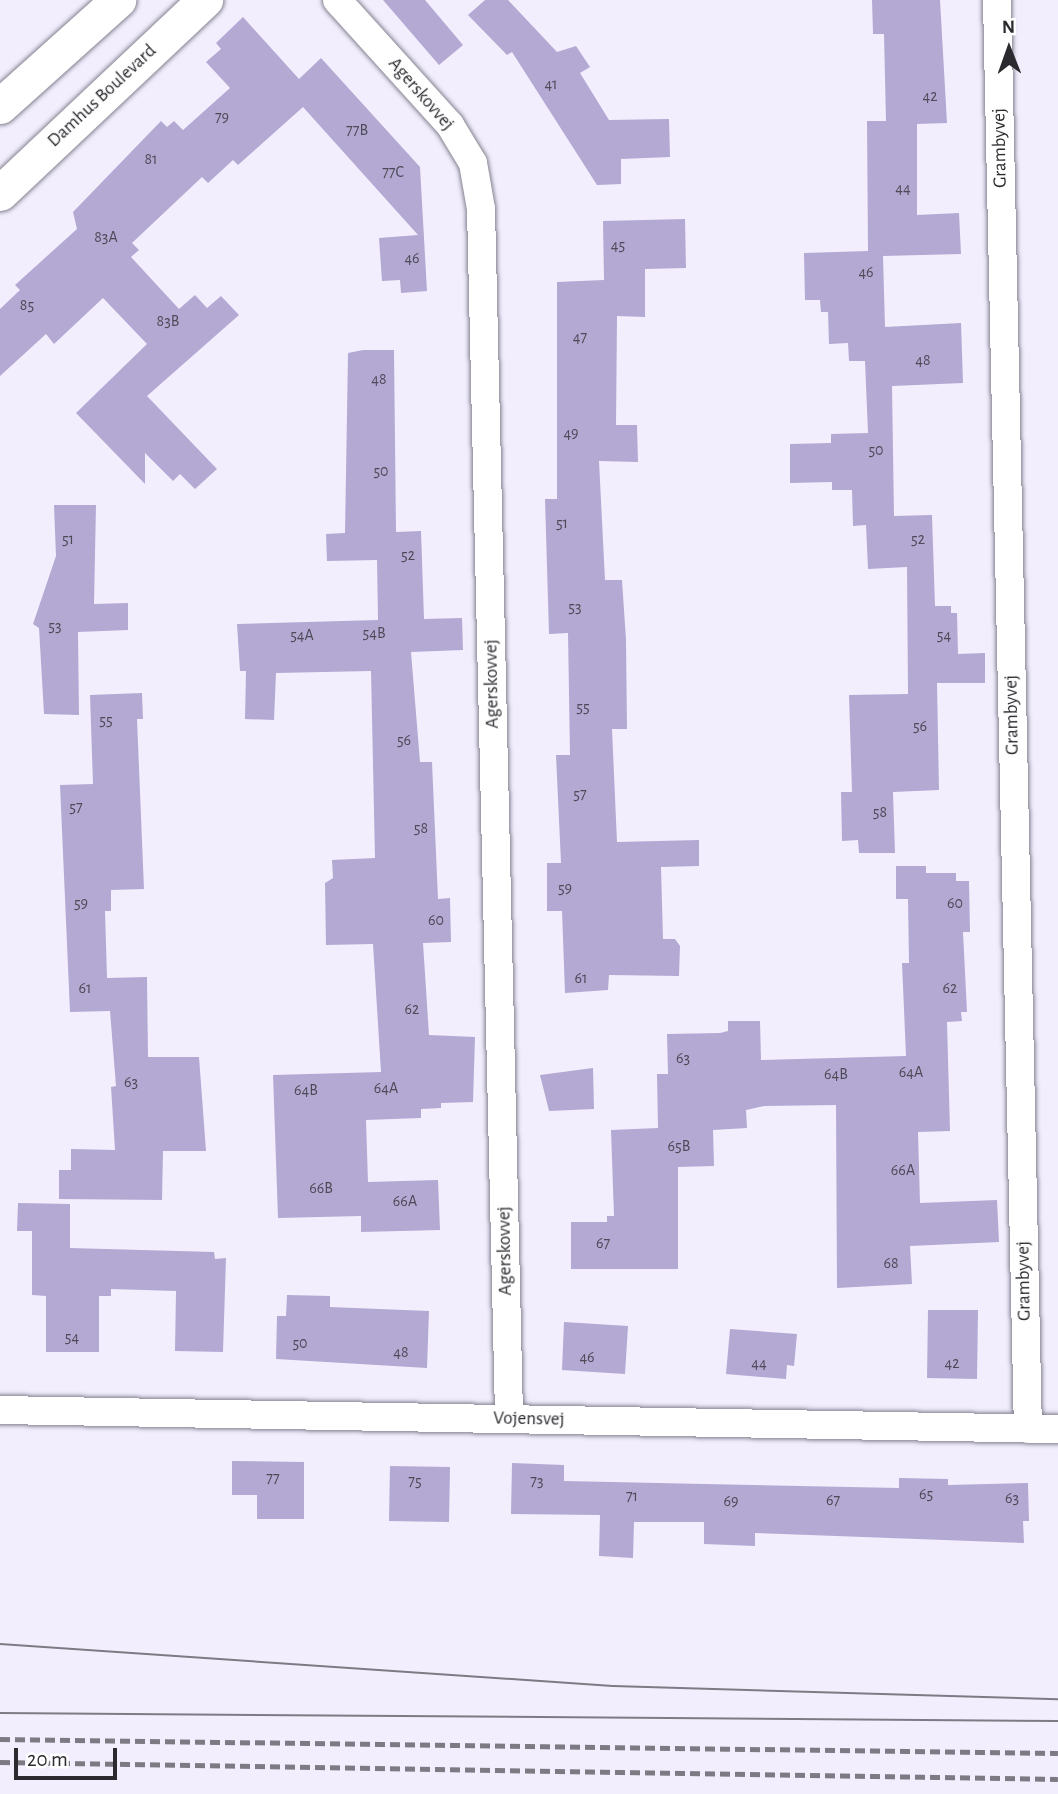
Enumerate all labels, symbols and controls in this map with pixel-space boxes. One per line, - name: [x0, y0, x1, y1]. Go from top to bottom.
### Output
- north arrow: [974, 14, 1044, 84]
- text: N: [1002, 18, 1015, 37]
- street label: Damhus Boulevard: [43, 40, 161, 152]
- street label: Agerskovvej: [383, 53, 459, 135]
- house number: 41: [544, 74, 558, 94]
- house number: 42: [923, 86, 937, 106]
- house number: 79: [215, 107, 229, 127]
- street label: Grambyvej: [988, 108, 1012, 188]
- house number: 77B: [346, 120, 368, 140]
- house number: 81: [144, 149, 158, 169]
- house number: 77C: [382, 162, 404, 182]
- house number: 44: [895, 178, 911, 198]
- house number: 83A: [94, 227, 118, 247]
- house number: 45: [611, 235, 625, 255]
- house number: 46: [404, 248, 420, 268]
- house number: 46: [858, 262, 874, 282]
- house number: 85: [20, 295, 34, 315]
- house number: 83B: [157, 311, 179, 331]
- house number: 47: [573, 327, 587, 347]
- house number: 48: [915, 350, 931, 370]
- house number: 48: [371, 369, 387, 389]
- house number: 49: [563, 423, 579, 443]
- house number: 50: [868, 440, 884, 460]
- house number: 50: [373, 461, 389, 481]
- house number: 51: [556, 513, 568, 533]
- house number: 51: [62, 529, 74, 549]
- house number: 52: [911, 529, 925, 549]
- house number: 52: [401, 545, 415, 565]
- house number: 53: [568, 597, 582, 617]
- house number: 53: [48, 616, 62, 636]
- house number: 54B: [363, 623, 385, 643]
- house number: 54A: [290, 625, 314, 645]
- house number: 54: [937, 625, 951, 645]
- street label: Agerskovvej: [480, 639, 504, 729]
- street label: Grambyvej: [1000, 675, 1024, 755]
- house number: 55: [576, 697, 590, 717]
- house number: 55: [99, 710, 113, 730]
- house number: 56: [913, 716, 927, 736]
- house number: 56: [397, 730, 411, 750]
- house number: 57: [573, 784, 587, 804]
- house number: 57: [69, 797, 83, 817]
- house number: 58: [873, 802, 887, 822]
- house number: 58: [414, 818, 428, 838]
- house number: 59: [558, 878, 572, 898]
- house number: 59: [74, 893, 88, 913]
- house number: 60: [947, 893, 963, 913]
- house number: 60: [428, 910, 444, 930]
- house number: 61: [574, 968, 588, 988]
- house number: 61: [78, 978, 92, 998]
- house number: 62: [943, 978, 957, 998]
- house number: 62: [405, 999, 419, 1019]
- house number: 63: [676, 1048, 690, 1068]
- house number: 64A: [899, 1062, 923, 1082]
- house number: 64B: [824, 1064, 848, 1084]
- house number: 63: [124, 1072, 138, 1092]
- house number: 64A: [374, 1078, 398, 1098]
- house number: 64B: [294, 1080, 318, 1100]
- house number: 65B: [668, 1136, 690, 1156]
- house number: 66A: [891, 1160, 915, 1180]
- house number: 66B: [309, 1178, 333, 1198]
- house number: 66A: [393, 1191, 417, 1211]
- street label: Agerskovvej: [493, 1206, 517, 1296]
- house number: 67: [596, 1233, 610, 1253]
- street label: Grambyvej: [1012, 1241, 1036, 1321]
- house number: 68: [883, 1253, 899, 1273]
- house number: 54: [65, 1327, 79, 1347]
- house number: 50: [292, 1333, 308, 1353]
- house number: 48: [393, 1342, 409, 1362]
- house number: 46: [579, 1347, 595, 1367]
- house number: 44: [751, 1353, 767, 1373]
- house number: 42: [945, 1353, 959, 1373]
- street label: Vojensvej: [493, 1407, 565, 1431]
- house number: 77: [266, 1468, 280, 1488]
- house number: 75: [408, 1471, 422, 1491]
- house number: 73: [530, 1471, 544, 1491]
- house number: 65: [919, 1484, 933, 1504]
- house number: 71: [626, 1486, 638, 1506]
- house number: 63: [1005, 1488, 1019, 1508]
- house number: 67: [826, 1490, 840, 1510]
- house number: 69: [723, 1491, 739, 1511]
- scale bar: [18, 1734, 121, 1778]
- text: 20 m: [27, 1749, 68, 1770]

